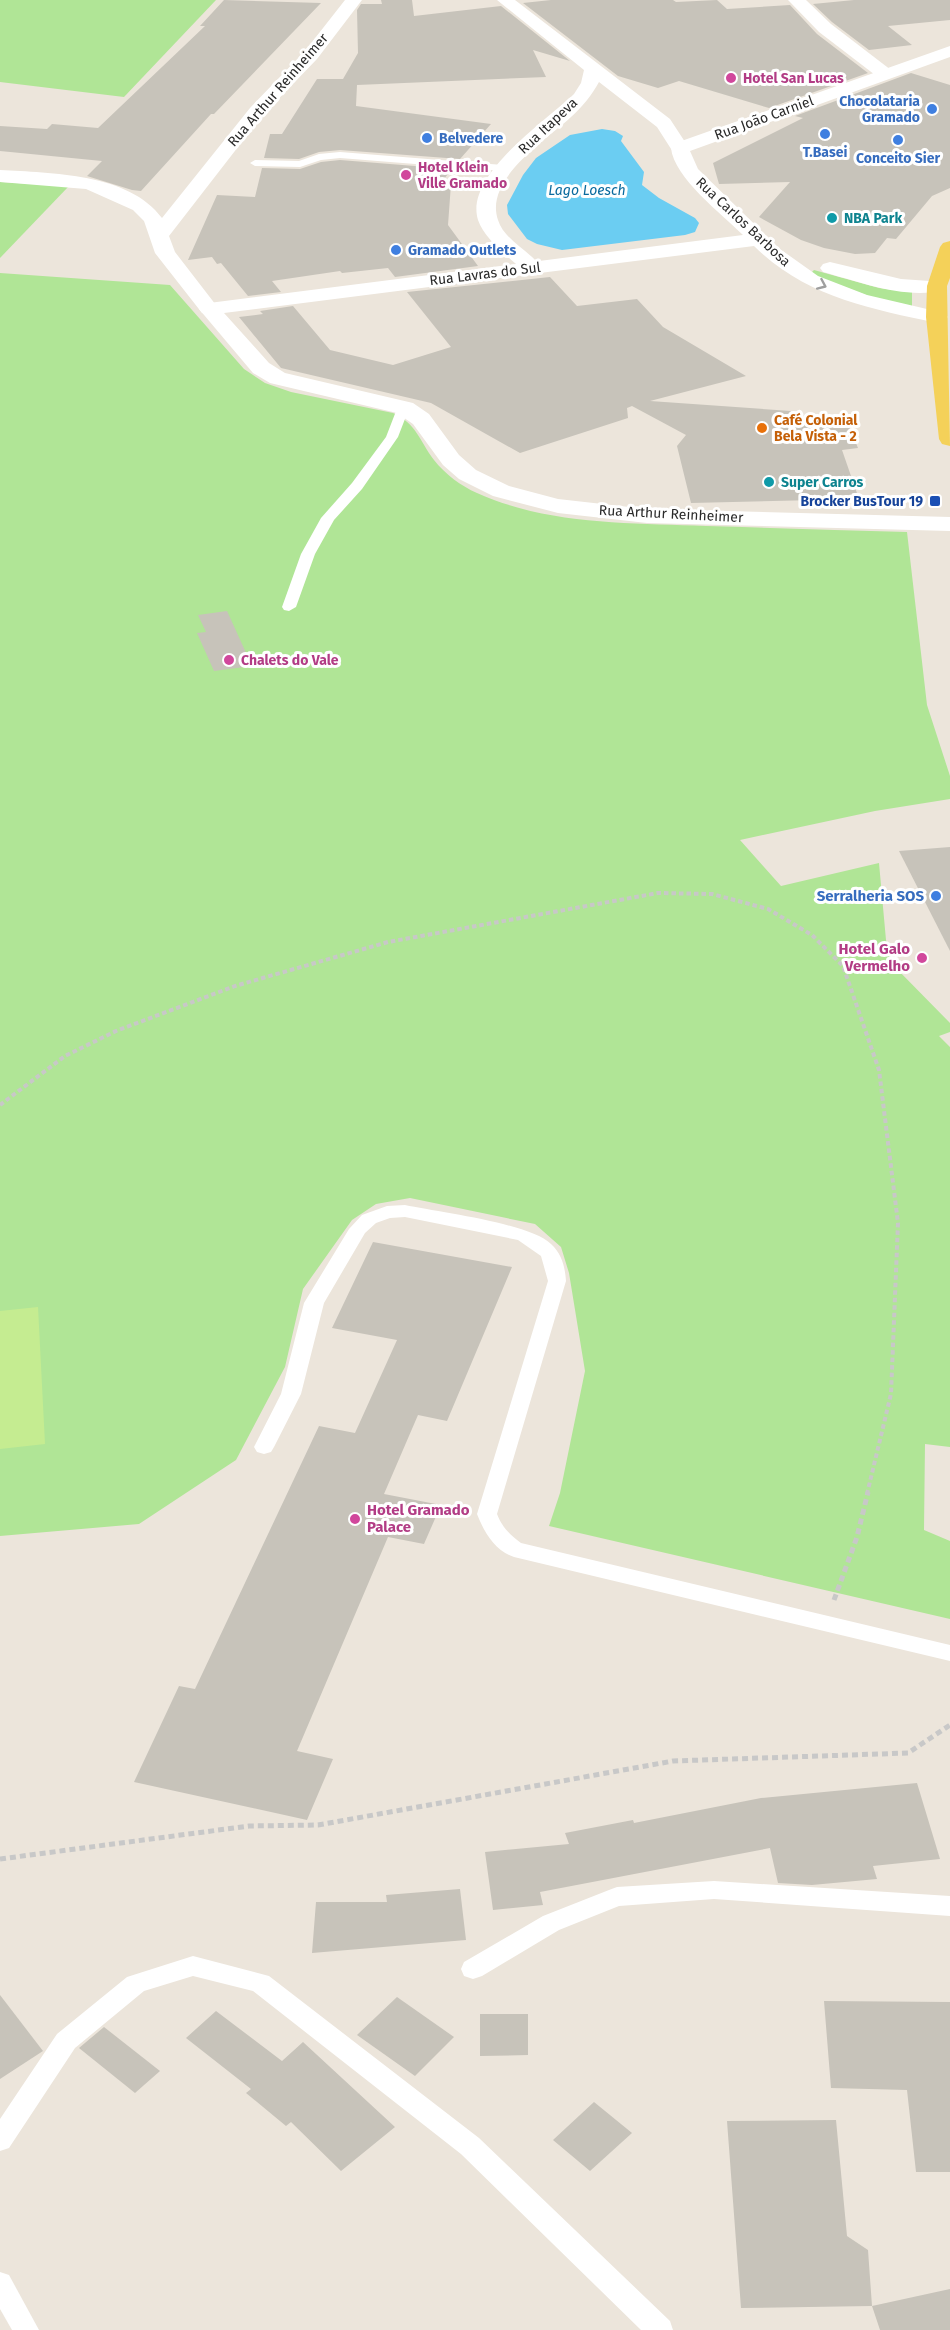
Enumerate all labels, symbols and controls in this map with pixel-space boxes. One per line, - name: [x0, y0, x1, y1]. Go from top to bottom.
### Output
- street label: Rua Arthur Reinheimer: [224, 29, 332, 150]
- place label: Hotel San Lucas: [743, 70, 844, 87]
- marker: Hotel San Lucas: [724, 71, 738, 85]
- street label: Rua João Carniel: [712, 92, 816, 144]
- place label: Chocolataria Gramado: [839, 93, 920, 126]
- street label: Rua Itapeva: [515, 94, 581, 158]
- marker: Chocolataria Gramado: [925, 102, 939, 116]
- marker: T.Basei: [818, 127, 832, 141]
- place label: Belvedere: [439, 130, 504, 147]
- marker: Belvedere: [420, 131, 434, 145]
- marker: Conceito Sier: [891, 133, 905, 147]
- place label: T.Basei: [803, 144, 847, 161]
- place label: Conceito Sier: [856, 150, 940, 167]
- place label: Hotel Klein Ville Gramado: [417, 159, 507, 192]
- marker: Hotel Klein Ville Gramado: [399, 168, 413, 182]
- street label: Rua Carlos Barbosa: [692, 174, 794, 270]
- water label: Lago Loesch: [548, 182, 626, 199]
- place label: NBA Park: [844, 210, 902, 227]
- marker: NBA Park: [825, 211, 839, 225]
- place label: Gramado Outlets: [408, 242, 516, 259]
- marker: Gramado Outlets: [389, 243, 403, 257]
- street label: Rua Lavras do Sul: [428, 259, 542, 289]
- one-way arrow: [816, 278, 827, 290]
- place label: Café Colonial Bela Vista - 2: [774, 412, 858, 445]
- marker: Café Colonial Bela Vista - 2: [755, 421, 769, 435]
- place label: Super Carros: [781, 474, 864, 491]
- marker: Super Carros: [762, 475, 776, 489]
- place label: Brocker BusTour 19: [800, 493, 923, 510]
- marker: Brocker BusTour 19: [928, 494, 942, 508]
- street label: Rua Arthur Reinheimer: [598, 502, 744, 526]
- place label: Chalets do Vale: [241, 652, 339, 669]
- marker: Chalets do Vale: [222, 653, 236, 667]
- place label: Serralheria SOS: [817, 887, 924, 905]
- marker: Serralheria SOS: [929, 889, 943, 903]
- place label: Hotel Galo Vermelho: [839, 940, 910, 975]
- marker: Hotel Galo Vermelho: [915, 951, 929, 965]
- place label: Hotel Gramado Palace: [367, 1501, 470, 1536]
- marker: Hotel Gramado Palace: [348, 1512, 362, 1526]

